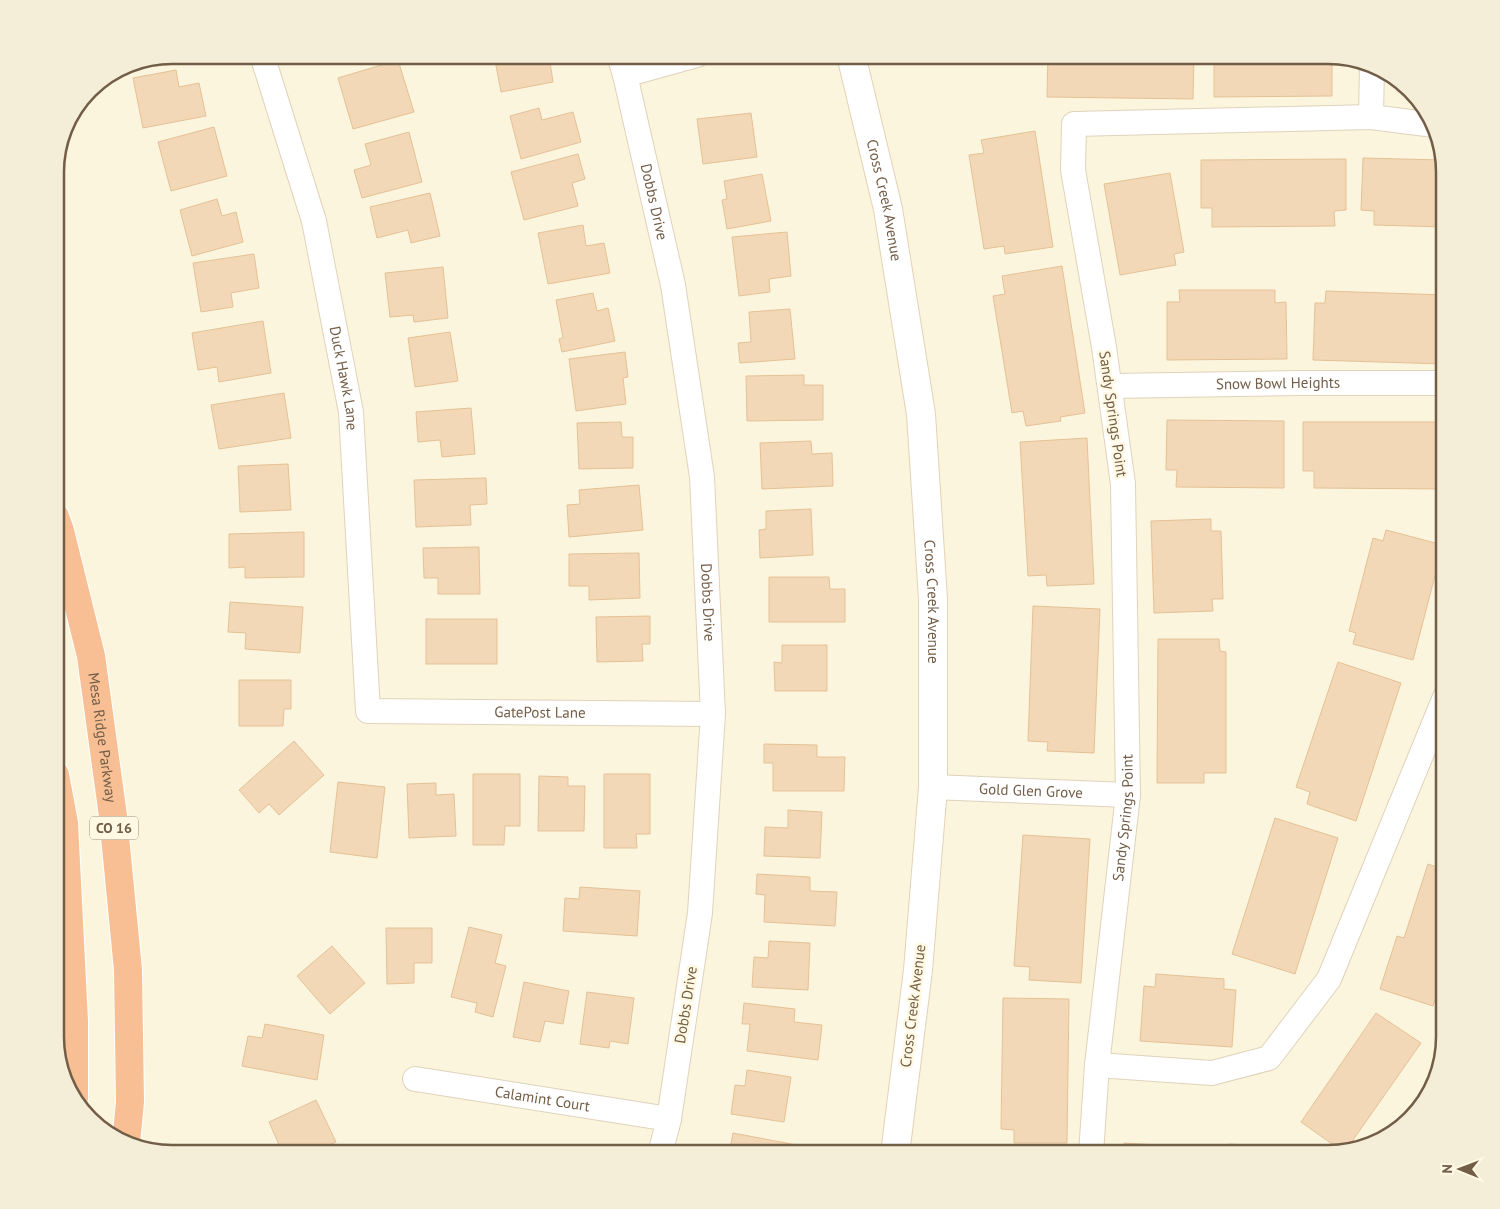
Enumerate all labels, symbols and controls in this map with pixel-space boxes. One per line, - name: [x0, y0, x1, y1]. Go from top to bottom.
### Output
- street label: Cross Creek Avenue: [863, 137, 906, 262]
- street label: Dobbs Drive: [637, 162, 672, 242]
- street label: Duck Hawk Lane: [326, 324, 362, 431]
- street label: Sandy Springs Point: [1095, 350, 1132, 478]
- street label: Snow Bowl Heights: [1216, 373, 1340, 393]
- street label: Cross Creek Avenue: [920, 539, 943, 664]
- street label: Dobbs Drive: [697, 563, 720, 642]
- street label: Mesa Ridge Parkway: [84, 671, 121, 804]
- street label: GatePost Lane: [494, 702, 586, 722]
- street label: Sandy Springs Point: [1108, 754, 1137, 882]
- street label: Gold Glen Grove: [979, 779, 1083, 802]
- road number: CO 16: [90, 816, 138, 840]
- street label: Cross Creek Avenue: [896, 943, 929, 1068]
- street label: Dobbs Drive: [670, 965, 701, 1045]
- street label: Calamint Court: [494, 1082, 591, 1115]
- north arrow: [1435, 1144, 1485, 1194]
- text: N: [1438, 1164, 1456, 1174]

